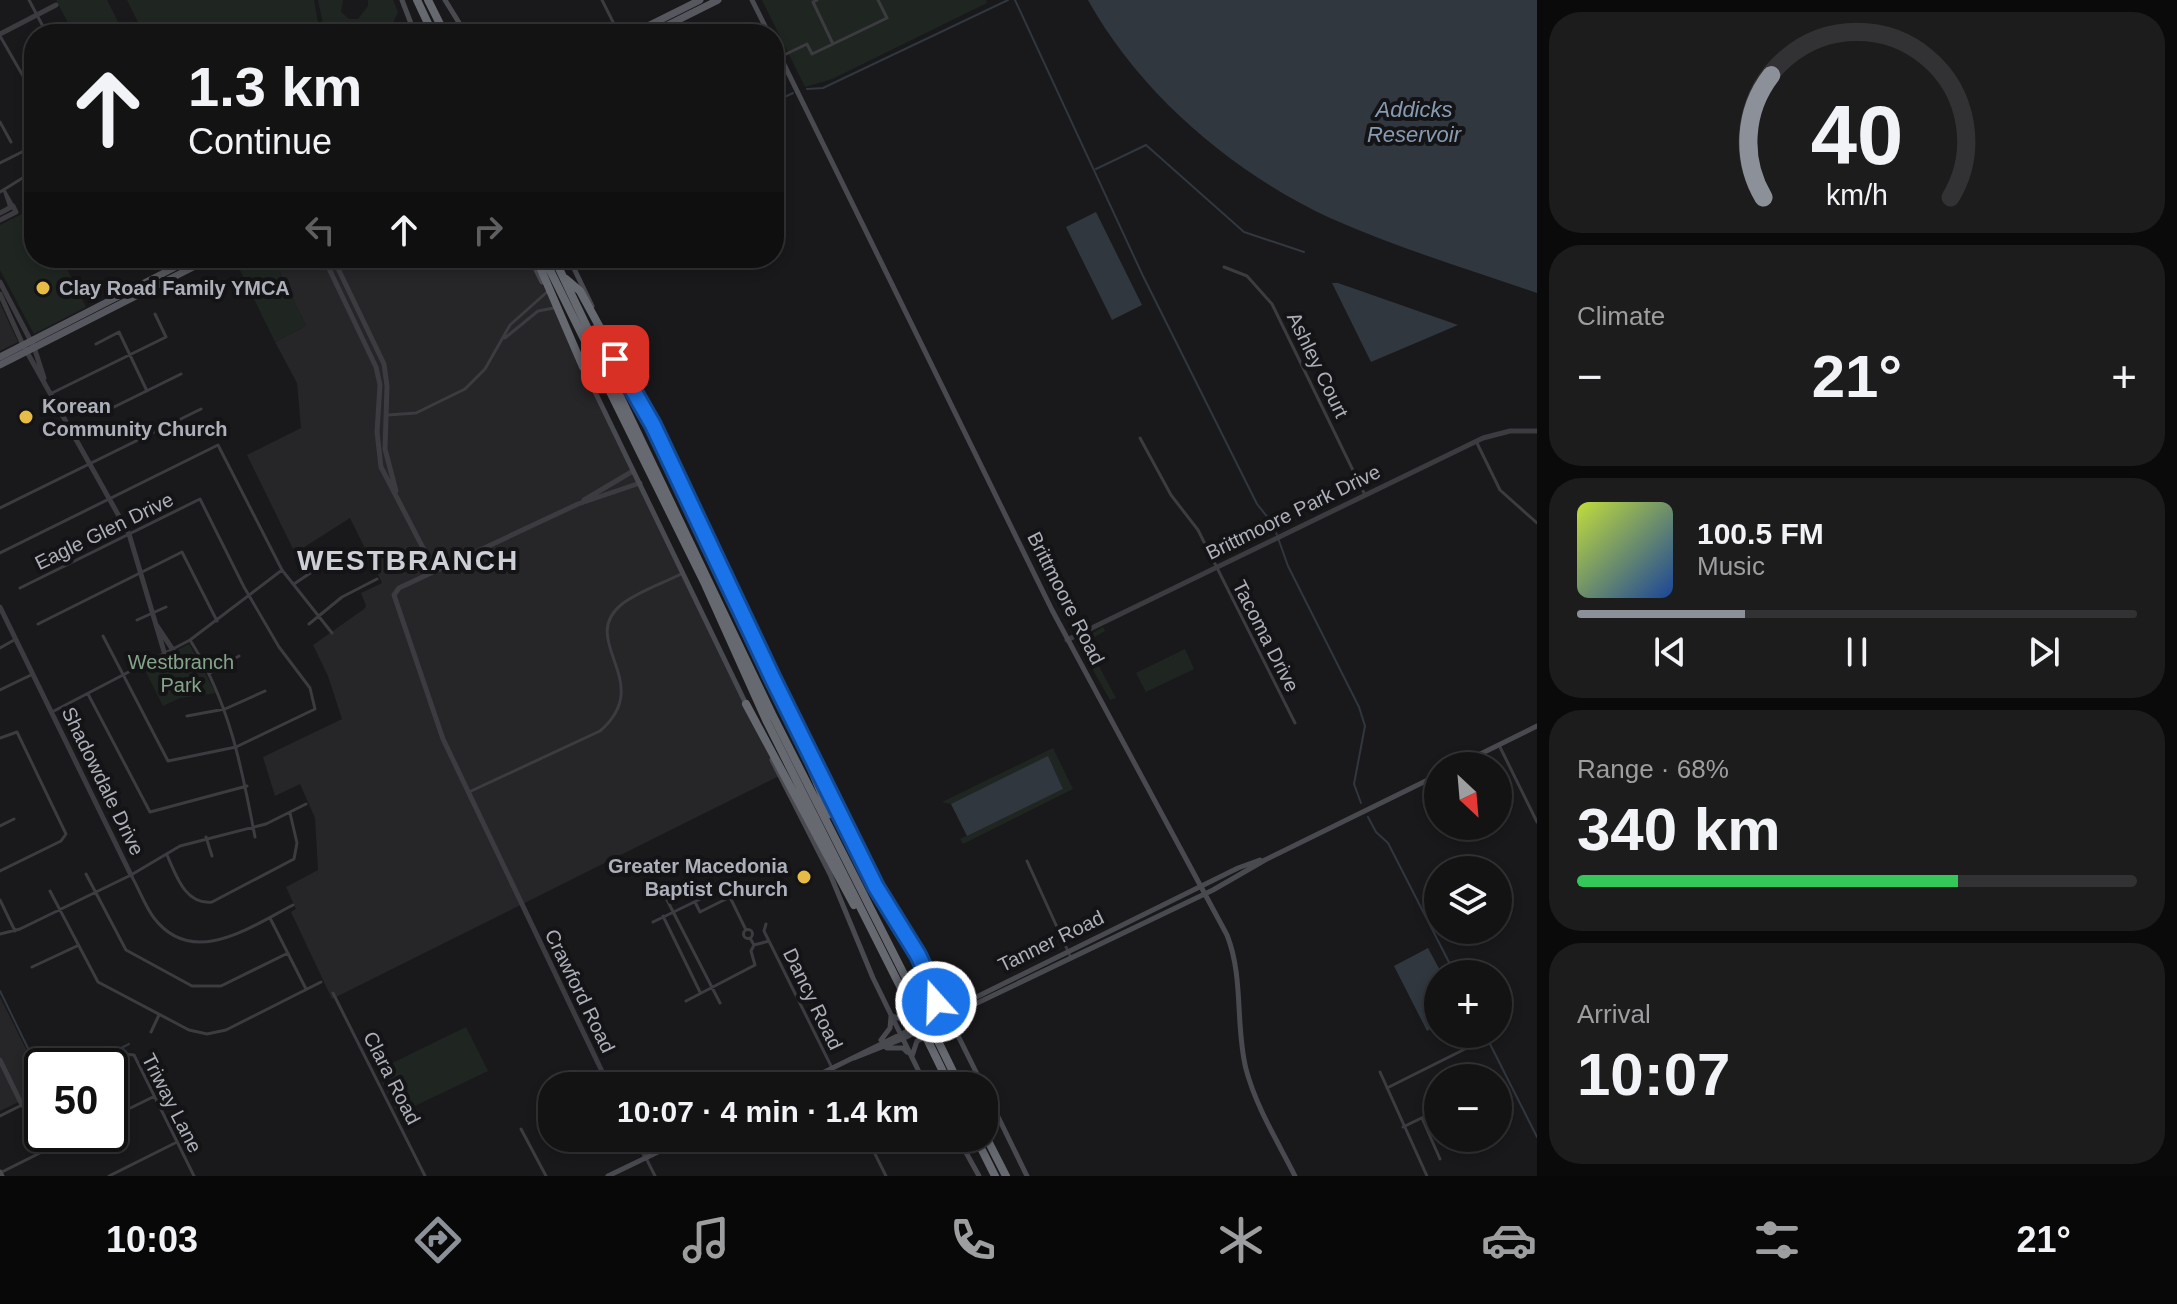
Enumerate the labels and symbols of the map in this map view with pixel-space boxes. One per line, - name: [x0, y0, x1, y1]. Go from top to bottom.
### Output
- water label: Addicks Reservoir: [1367, 97, 1463, 147]
- place label: Clay Road Family YMCA: [59, 277, 290, 299]
- marker: Clay Road Family YMCA: [34, 279, 52, 297]
- street label: Ashley Court: [1283, 309, 1353, 422]
- pin: [581, 325, 649, 393]
- place label: Korean Community Church: [42, 395, 228, 440]
- marker: Korean Community Church: [17, 408, 35, 426]
- street label: Brittmoore Park Drive: [1202, 460, 1384, 564]
- street label: Eagle Glen Drive: [31, 488, 177, 574]
- street label: Brittmoore Road: [1023, 528, 1109, 668]
- district label: WESTBRANCH: [297, 545, 519, 576]
- street label: Tacoma Drive: [1228, 577, 1304, 695]
- park label: Westbranch Park: [128, 651, 234, 696]
- street label: Shadowdale Drive: [58, 703, 148, 859]
- north arrow: [1424, 752, 1512, 840]
- place label: Greater Macedonia Baptist Church: [608, 855, 789, 900]
- marker: Greater Macedonia Baptist Church: [795, 868, 813, 886]
- street label: Tanner Road: [995, 906, 1107, 976]
- street label: Crawford Road: [541, 926, 619, 1056]
- street label: Dancy Road: [779, 945, 847, 1053]
- position arrow: [894, 960, 978, 1044]
- street label: Clara Road: [359, 1028, 425, 1128]
- speed limit sign: 50: [24, 1048, 128, 1152]
- street label: Triway Lane: [138, 1050, 206, 1156]

